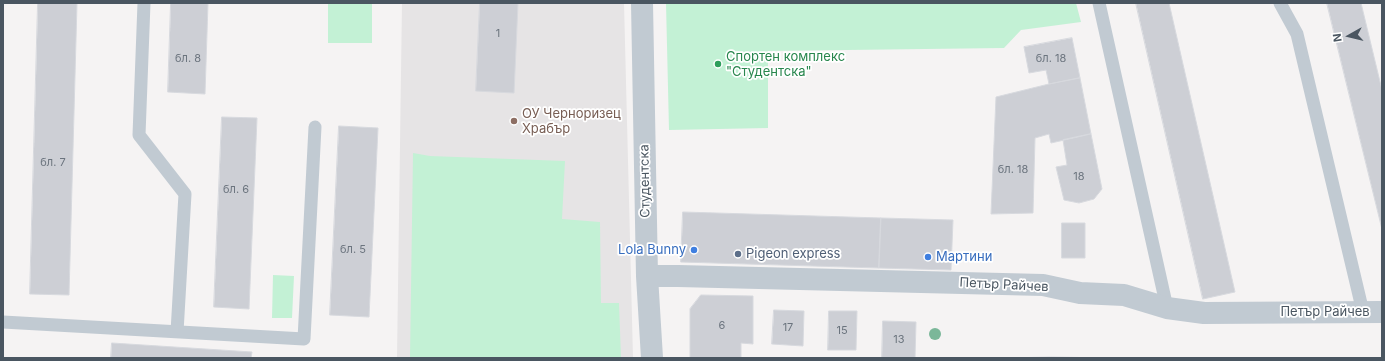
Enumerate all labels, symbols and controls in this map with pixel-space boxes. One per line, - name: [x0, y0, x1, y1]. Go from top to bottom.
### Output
- north arrow: [1329, 16, 1369, 56]
- house number: 1: [496, 27, 500, 41]
- text: N: [1330, 33, 1345, 43]
- place label: Спортен комплекс "Студентска": [726, 49, 845, 80]
- house number: бл. 8: [175, 52, 201, 66]
- house number: бл. 18: [1036, 52, 1066, 66]
- marker: Спортен комплекс "Студентска": [713, 59, 723, 69]
- place label: ОУ Черноризец Храбър: [522, 106, 621, 137]
- marker: ОУ Черноризец Храбър: [509, 116, 519, 126]
- street label: Студентска: [637, 144, 653, 218]
- house number: бл. 7: [40, 156, 66, 170]
- house number: бл. 18: [998, 163, 1028, 177]
- house number: 18: [1073, 170, 1085, 184]
- house number: бл. 6: [223, 183, 249, 197]
- place label: Lola Bunny: [618, 242, 686, 258]
- house number: бл. 5: [340, 243, 366, 257]
- marker: Lola Bunny: [689, 245, 699, 255]
- place label: Pigeon express: [746, 246, 840, 262]
- marker: Pigeon express: [733, 249, 743, 259]
- place label: Мартини: [936, 249, 992, 265]
- marker: Мартини: [923, 252, 933, 262]
- street label: Петър Райчев: [959, 275, 1049, 295]
- street label: Петър Райчев: [1280, 304, 1370, 320]
- house number: 6: [719, 319, 725, 333]
- house number: 17: [783, 321, 793, 335]
- house number: 15: [836, 324, 848, 338]
- house number: 13: [893, 333, 905, 347]

